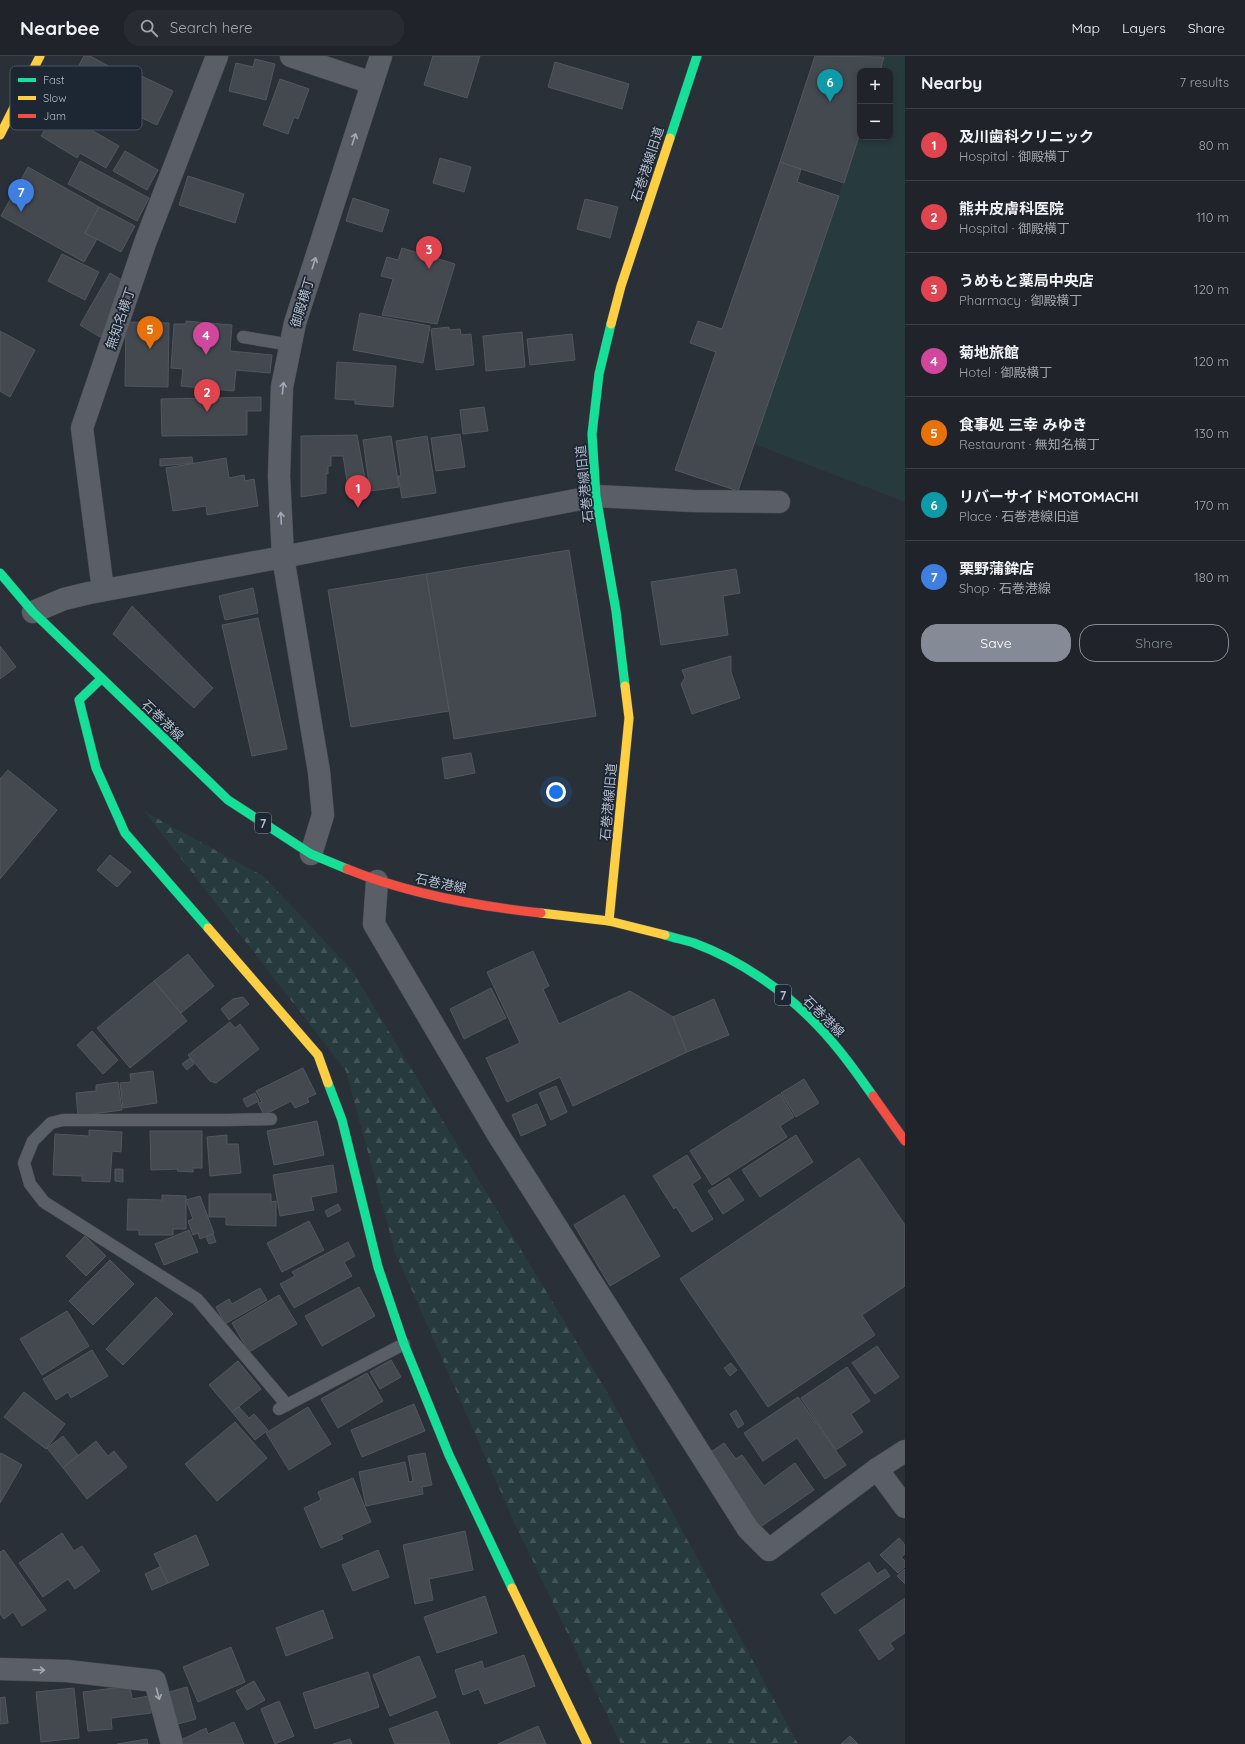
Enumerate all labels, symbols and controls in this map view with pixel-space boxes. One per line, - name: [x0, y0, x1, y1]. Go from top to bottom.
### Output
- search box: [124, 10, 404, 46]
- text: Nearbee: [20, 16, 100, 40]
- icon: search: [138, 17, 160, 39]
- text: Search here: [170, 18, 253, 37]
- text: Map: [1071, 19, 1100, 37]
- text: Layers: [1122, 19, 1166, 37]
- text: Share: [1188, 19, 1225, 37]
- legend: [10, 66, 142, 130]
- map controls: [857, 68, 893, 140]
- button: +: [857, 68, 893, 104]
- pin: 6: [817, 69, 843, 102]
- text: Nearby: [921, 72, 982, 93]
- text: Fast: [43, 73, 65, 87]
- text: 7 results: [1180, 74, 1229, 90]
- text: Slow: [43, 91, 67, 105]
- button: −: [857, 104, 893, 140]
- text: Jam: [43, 109, 66, 123]
- street label: 石巻港線旧道: [627, 124, 667, 204]
- text: 及川歯科クリニック: [959, 127, 1094, 146]
- one-way arrow: [351, 132, 358, 145]
- text: 1: [931, 137, 937, 153]
- text: 80 m: [1199, 137, 1229, 153]
- text: Hospital · 御殿横丁: [959, 148, 1070, 164]
- pin: 7: [8, 179, 34, 212]
- text: 熊井皮膚科医院: [959, 199, 1064, 218]
- text: 2: [930, 209, 938, 225]
- text: 110 m: [1196, 209, 1229, 225]
- text: Hospital · 御殿横丁: [959, 220, 1070, 236]
- pin: 3: [416, 236, 442, 269]
- one-way arrow: [311, 256, 318, 269]
- text: うめもと薬局中央店: [959, 271, 1094, 290]
- street label: 御殿横丁: [287, 275, 317, 329]
- text: 3: [931, 281, 937, 297]
- text: 120 m: [1194, 281, 1229, 297]
- street label: 無知名横丁: [102, 285, 138, 351]
- text: Pharmacy · 御殿横丁: [959, 292, 1083, 308]
- pin: 5: [137, 316, 163, 349]
- pin: 4: [193, 322, 219, 355]
- text: 菊地旅館: [959, 343, 1019, 362]
- text: 4: [930, 353, 938, 369]
- text: 120 m: [1194, 353, 1229, 369]
- text: Hotel · 御殿横丁: [959, 364, 1053, 380]
- pin: 2: [194, 379, 220, 412]
- one-way arrow: [279, 382, 287, 395]
- text: 食事処 三幸 みゆき: [959, 415, 1087, 434]
- text: 5: [930, 425, 938, 441]
- text: 130 m: [1194, 425, 1229, 441]
- text: Restaurant · 無知名横丁: [959, 436, 1100, 452]
- street label: 石巻港線旧道: [572, 444, 596, 524]
- pin: 1: [345, 475, 371, 508]
- text: リバーサイドMOTOMACHI: [959, 487, 1139, 506]
- text: 6: [930, 497, 938, 513]
- text: 170 m: [1194, 497, 1229, 513]
- text: Place · 石巻港線旧道: [959, 508, 1079, 524]
- one-way arrow: [278, 512, 285, 525]
- text: 栗野蒲鉾店: [959, 559, 1034, 578]
- text: 7: [930, 569, 938, 585]
- text: 180 m: [1194, 569, 1229, 585]
- text: Shop · 石巻港線: [959, 580, 1051, 596]
- button: Save: [921, 624, 1071, 662]
- button: Share: [1079, 624, 1229, 662]
- street label: 石巻港線: [139, 696, 187, 744]
- street label: 石巻港線旧道: [597, 762, 619, 842]
- your location: [546, 782, 566, 802]
- road number: 7: [255, 813, 271, 833]
- street label: 石巻港線: [414, 870, 468, 896]
- road number: 7: [775, 985, 791, 1005]
- street label: 石巻港線: [800, 992, 848, 1040]
- one-way arrow: [32, 1666, 45, 1674]
- one-way arrow: [155, 1688, 163, 1701]

